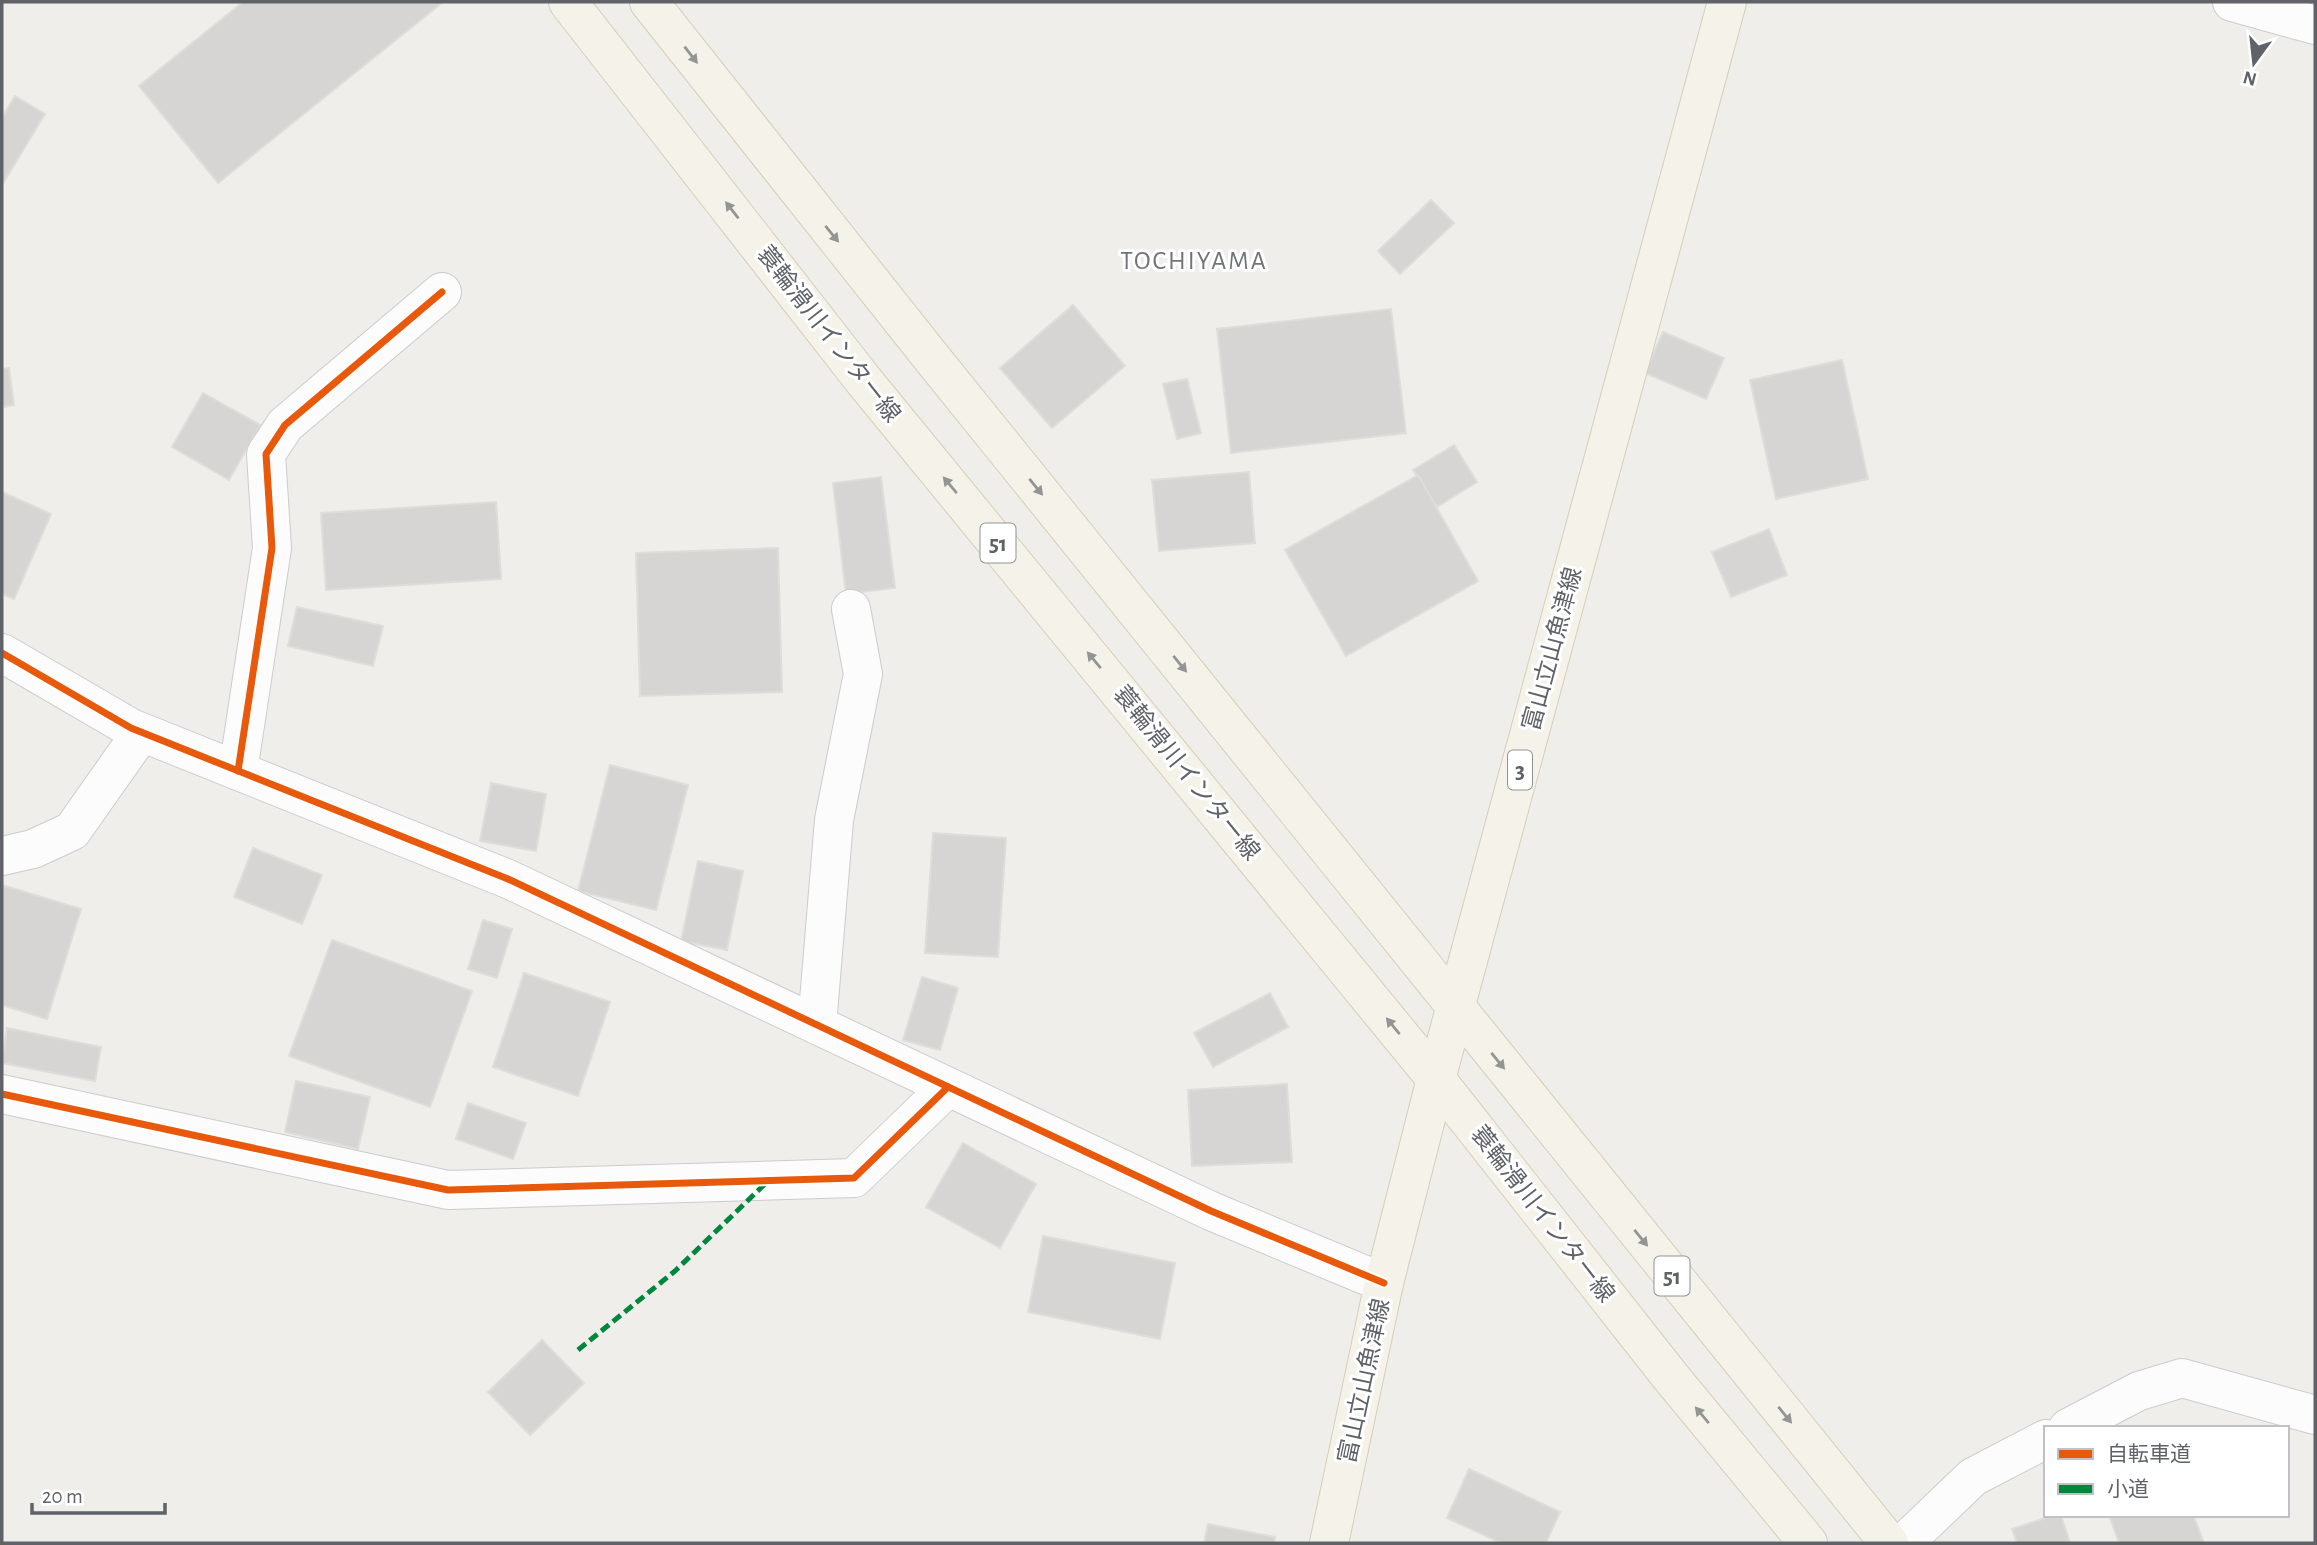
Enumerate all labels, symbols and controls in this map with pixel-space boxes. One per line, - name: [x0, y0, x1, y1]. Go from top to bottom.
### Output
- north arrow: [2219, 28, 2289, 98]
- one-way arrow: [683, 47, 698, 64]
- text: N: [2241, 67, 2259, 89]
- one-way arrow: [725, 202, 740, 220]
- one-way arrow: [825, 224, 840, 242]
- street label: 蓑輪滑川インター線: [752, 241, 906, 427]
- district label: TOCHIYAMA: [1120, 248, 1268, 274]
- one-way arrow: [943, 476, 958, 493]
- one-way arrow: [1029, 478, 1044, 496]
- road number: 51: [981, 524, 1016, 562]
- street label: 富山立山魚津線: [1518, 564, 1586, 734]
- one-way arrow: [1087, 652, 1102, 670]
- one-way arrow: [1172, 654, 1187, 672]
- street label: 蓑輪滑川インター線: [1109, 681, 1265, 865]
- road number: 3: [1508, 750, 1532, 790]
- one-way arrow: [1386, 1018, 1401, 1036]
- one-way arrow: [1491, 1052, 1506, 1070]
- street label: 蓑輪滑川インター線: [1466, 1121, 1620, 1307]
- one-way arrow: [1634, 1229, 1649, 1247]
- road number: 51: [1654, 1256, 1690, 1296]
- street label: 富山立山魚津線: [1334, 1296, 1394, 1466]
- one-way arrow: [1777, 1405, 1792, 1423]
- one-way arrow: [1695, 1407, 1710, 1424]
- legend: [2044, 1426, 2289, 1517]
- text: 自転車道: [2107, 1443, 2191, 1465]
- scale bar: [32, 1472, 164, 1516]
- text: 小道: [2107, 1478, 2149, 1500]
- text: 20 m: [42, 1486, 83, 1507]

